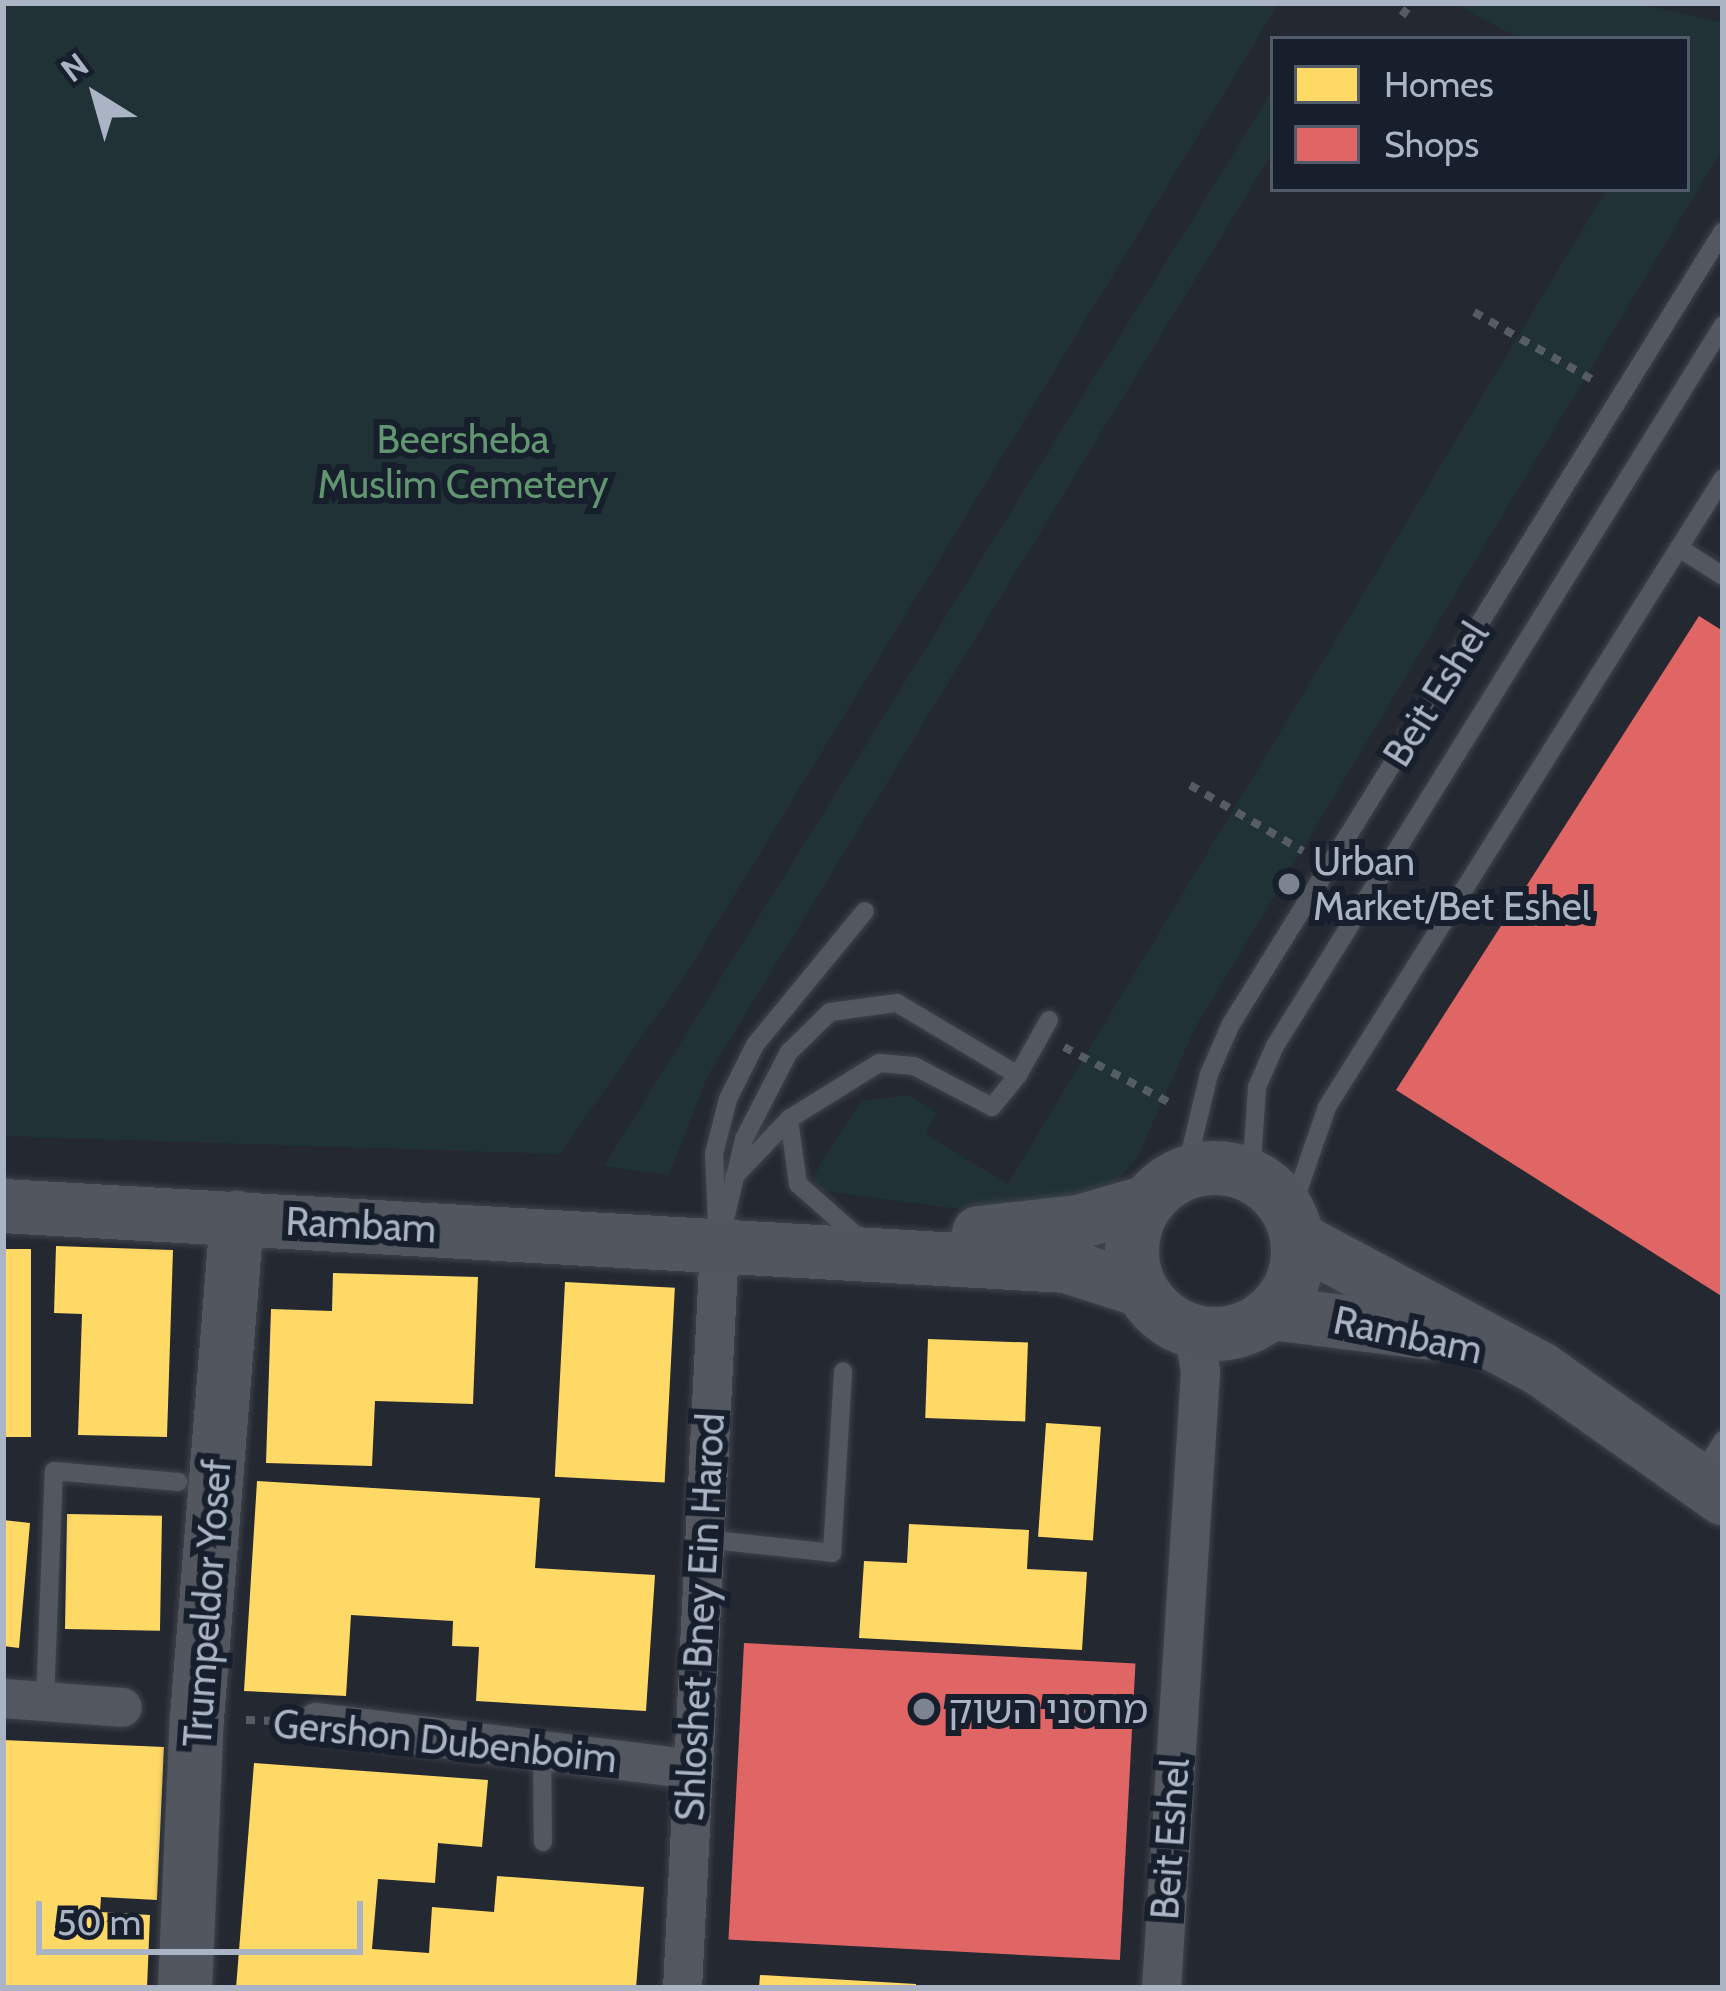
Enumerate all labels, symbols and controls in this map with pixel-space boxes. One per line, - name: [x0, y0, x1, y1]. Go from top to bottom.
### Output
- north arrow: [36, 36, 156, 156]
- legend: [1270, 36, 1690, 192]
- text: N: [53, 44, 96, 90]
- text: Homes: [1384, 62, 1494, 106]
- text: Shops: [1384, 122, 1479, 166]
- park label: Beersheba Muslim Cemetery: [318, 417, 608, 508]
- street label: Beit Eshel: [1373, 613, 1499, 775]
- place label: Urban Market/Bet Eshel: [1313, 839, 1591, 930]
- marker: Urban Market/Bet Eshel: [1276, 871, 1302, 897]
- street label: Rambam: [284, 1198, 438, 1252]
- street label: Rambam: [1329, 1296, 1487, 1374]
- street label: Shloshet Bney Ein Harod: [666, 1412, 734, 1822]
- street label: Trumpeldor Yosef: [174, 1457, 240, 1749]
- place label: מחסני השוק: [948, 1686, 1148, 1732]
- marker: מחסני השוק: [911, 1696, 937, 1722]
- street label: Gershon Dubenboim: [271, 1700, 619, 1782]
- street label: Beit Eshel: [1141, 1757, 1199, 1921]
- scale bar: [42, 1877, 369, 1951]
- text: 50 m: [57, 1900, 141, 1944]

